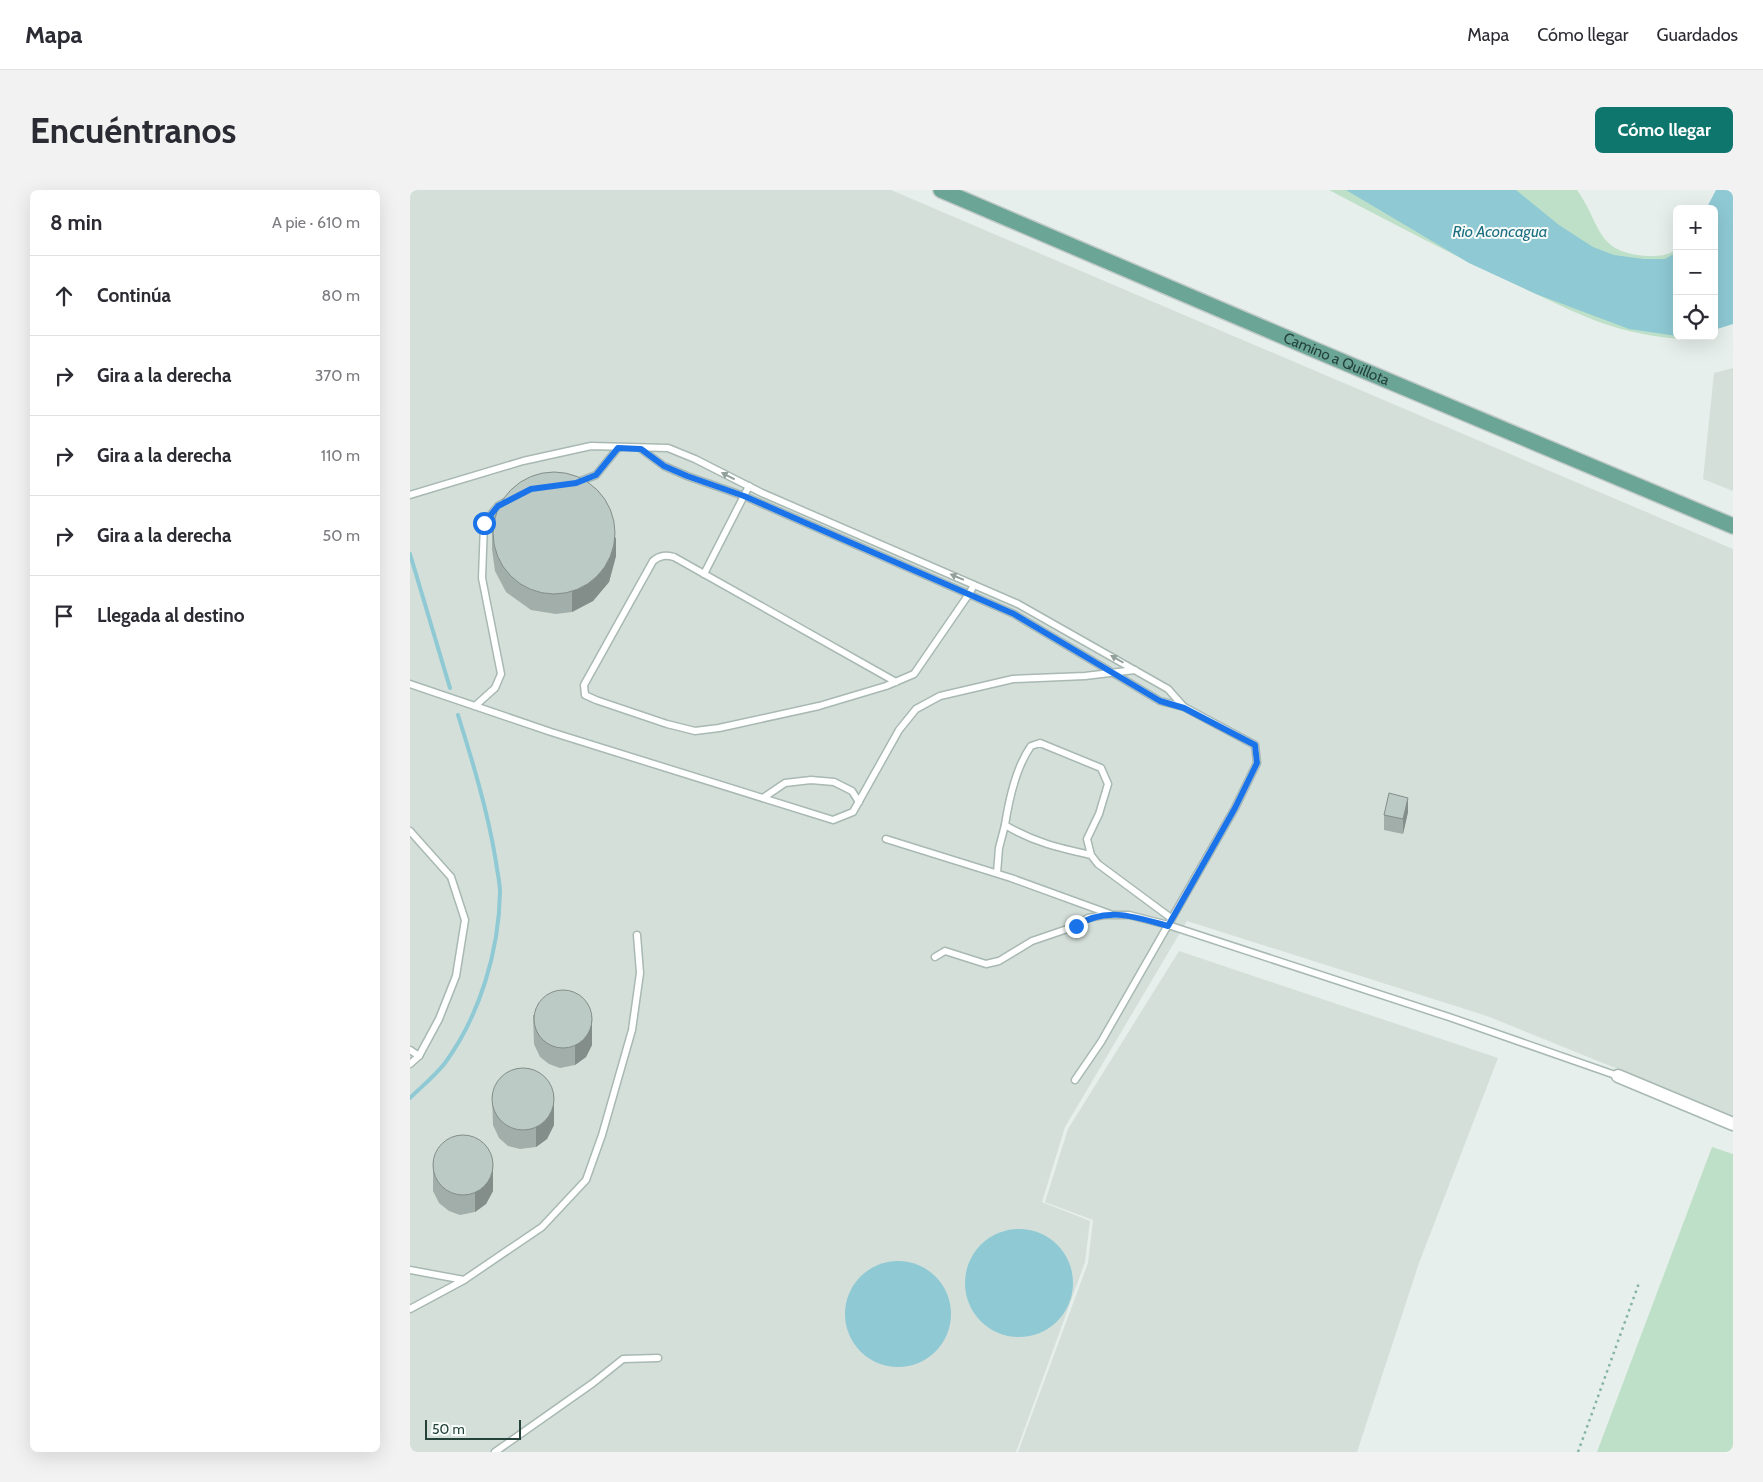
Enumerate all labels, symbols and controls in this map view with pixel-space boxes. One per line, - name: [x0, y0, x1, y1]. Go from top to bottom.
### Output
- text: Mapa: [25, 20, 82, 49]
- text: Mapa: [1467, 24, 1509, 46]
- text: Cómo llegar: [1537, 24, 1629, 46]
- text: Guardados: [1657, 24, 1738, 46]
- button: Cómo llegar: [1595, 107, 1733, 153]
- text: Encuéntranos: [30, 109, 236, 152]
- map controls: [1673, 205, 1718, 340]
- button: +: [1673, 205, 1718, 250]
- text: 8 min: [50, 210, 102, 235]
- text: A pie · 610 m: [272, 213, 360, 232]
- water label: Rio Aconcagua: [1452, 222, 1548, 241]
- button: −: [1673, 250, 1718, 295]
- icon: ahead: [50, 282, 78, 310]
- text: Continúa: [97, 284, 171, 307]
- text: 80 m: [322, 286, 360, 305]
- button: locate: [1673, 295, 1718, 340]
- street label: Camino a Quillota: [1281, 329, 1393, 390]
- icon: right: [50, 362, 78, 390]
- text: Gira a la derecha: [97, 364, 232, 387]
- text: 370 m: [315, 366, 360, 385]
- icon: right: [50, 442, 78, 470]
- text: Gira a la derecha: [97, 444, 232, 467]
- text: 110 m: [321, 446, 360, 465]
- one-way arrow: [721, 472, 736, 480]
- route start: [473, 512, 496, 535]
- icon: right: [50, 522, 78, 550]
- text: Gira a la derecha: [97, 524, 232, 547]
- text: 50 m: [323, 526, 360, 545]
- one-way arrow: [950, 573, 964, 581]
- icon: arrive: [50, 602, 78, 630]
- text: Llegada al destino: [97, 604, 244, 627]
- one-way arrow: [1110, 655, 1123, 664]
- route end: [1065, 915, 1088, 938]
- scale bar: [425, 1417, 521, 1440]
- text: 50 m: [432, 1420, 465, 1438]

